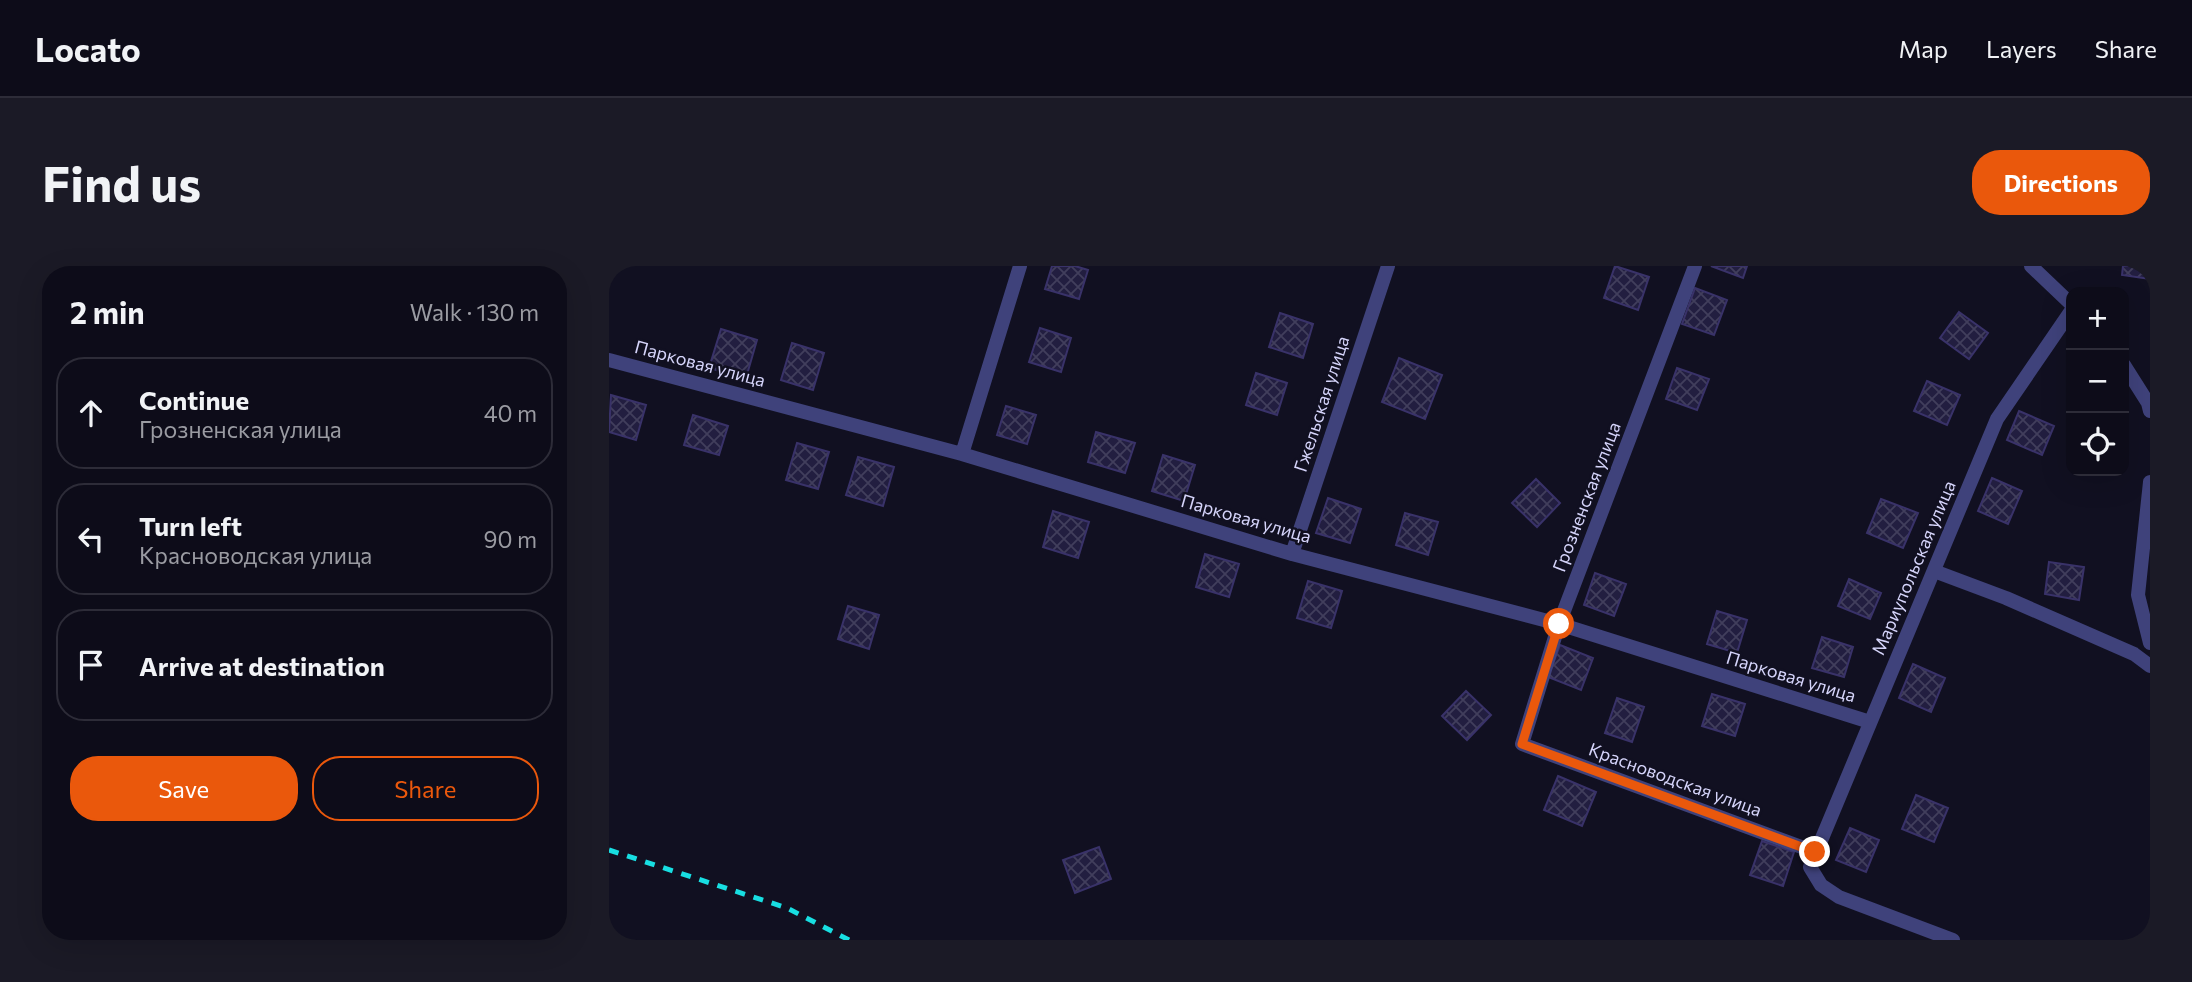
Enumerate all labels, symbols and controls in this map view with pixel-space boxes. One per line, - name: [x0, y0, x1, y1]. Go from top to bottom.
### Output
- text: Locato: [35, 28, 141, 69]
- text: Map: [1899, 34, 1948, 63]
- text: Layers: [1986, 34, 2057, 63]
- text: Share: [2095, 34, 2157, 63]
- button: Directions: [1972, 150, 2150, 215]
- text: Find us: [42, 152, 201, 212]
- map controls: [2066, 287, 2129, 476]
- button: +: [2066, 287, 2129, 350]
- text: 2 min: [70, 293, 145, 330]
- text: Walk · 130 m: [410, 298, 539, 326]
- street label: Гжельская улица: [1289, 333, 1353, 474]
- street label: Парковая улица: [633, 335, 768, 391]
- button: −: [2066, 350, 2129, 413]
- text: Continue: [139, 384, 249, 415]
- icon: ahead: [72, 394, 110, 432]
- text: 40 m: [484, 399, 537, 427]
- button: locate: [2066, 413, 2129, 476]
- text: Грозненская улица: [139, 415, 342, 443]
- street label: Грозненская улица: [1547, 419, 1625, 575]
- street label: Мариупольская улица: [1866, 477, 1960, 658]
- street label: Парковая улица: [1179, 489, 1314, 547]
- text: Turn left: [139, 510, 242, 541]
- icon: left: [72, 520, 110, 558]
- text: 90 m: [484, 525, 537, 553]
- text: Красноводская улица: [139, 541, 372, 569]
- route start: [1543, 608, 1574, 639]
- icon: arrive: [72, 646, 110, 684]
- street label: Парковая улица: [1724, 646, 1859, 706]
- text: Arrive at destination: [139, 650, 385, 681]
- street label: Красноводская улица: [1586, 738, 1765, 821]
- button: Save: [70, 756, 298, 821]
- button: Share: [312, 756, 539, 821]
- route end: [1799, 836, 1830, 867]

